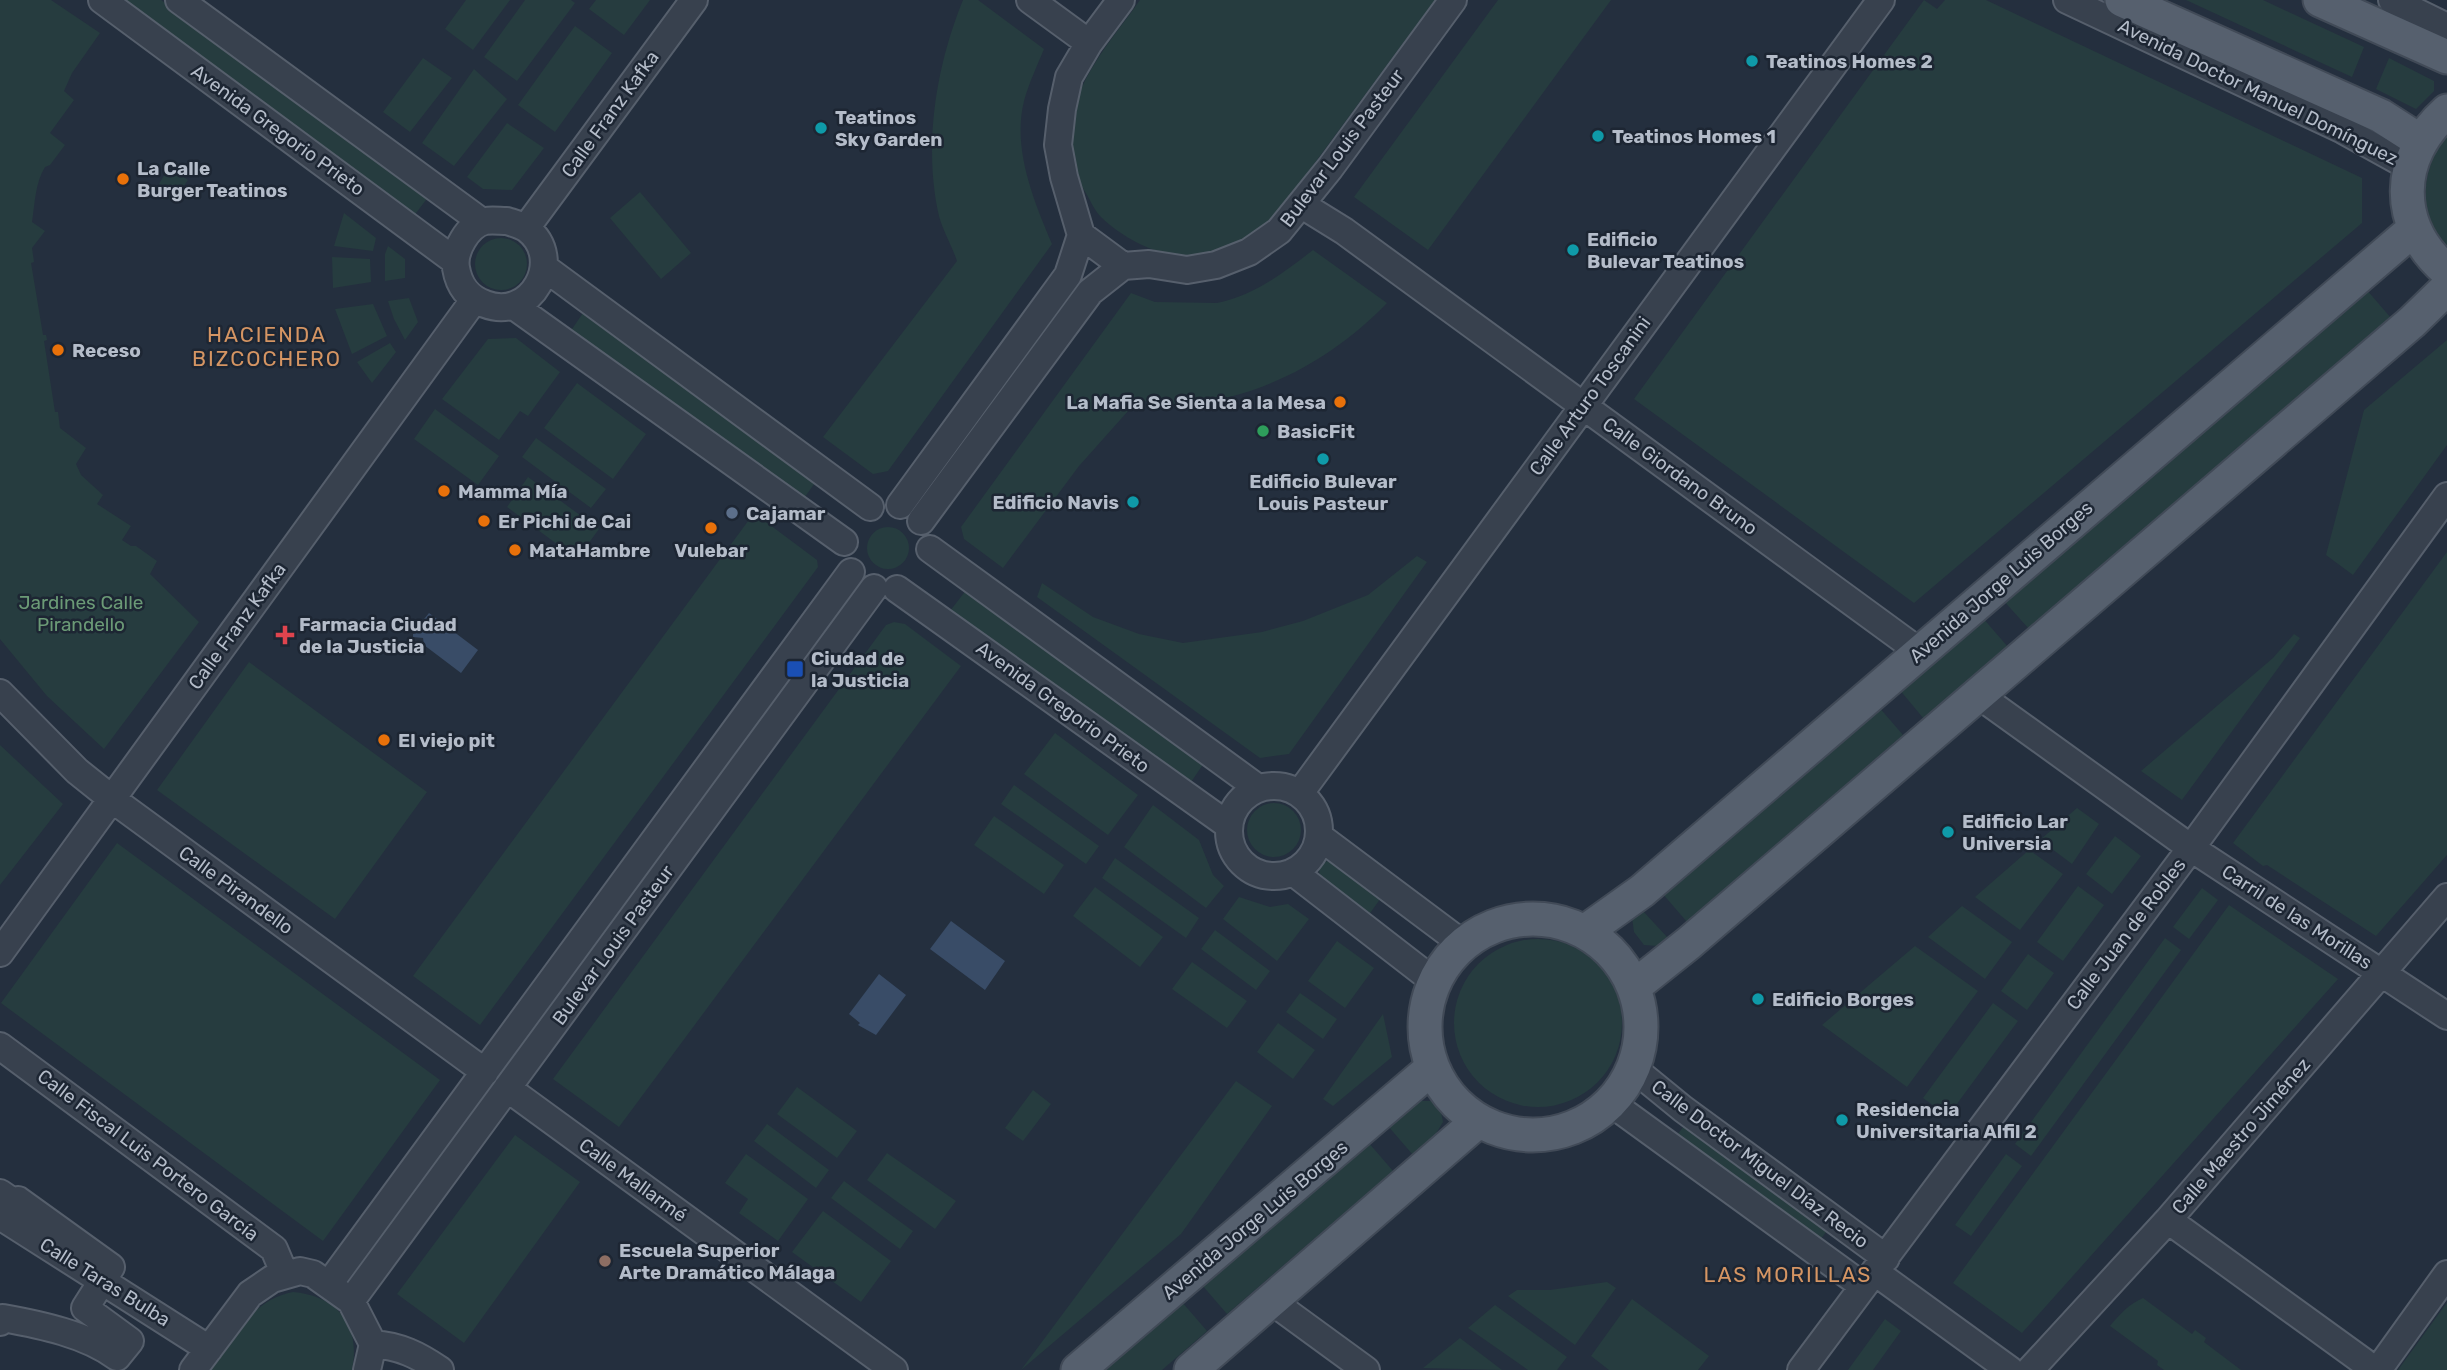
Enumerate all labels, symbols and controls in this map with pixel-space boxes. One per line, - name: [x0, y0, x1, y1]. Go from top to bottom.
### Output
- street label: Avenida Doctor Manuel Domínguez: [2114, 14, 2402, 170]
- street label: Calle Franz Kafka: [556, 46, 664, 182]
- place label: Teatinos Homes 2: [1766, 50, 1933, 73]
- marker: Teatinos Homes 2: [1744, 53, 1760, 69]
- street label: Avenida Gregorio Prieto: [187, 59, 369, 201]
- street label: Bulevar Louis Pasteur: [1275, 64, 1409, 232]
- place label: Teatinos Sky Garden: [835, 106, 943, 151]
- marker: Teatinos Sky Garden: [813, 120, 829, 136]
- place label: Teatinos Homes 1: [1612, 125, 1776, 148]
- marker: Teatinos Homes 1: [1590, 128, 1606, 144]
- place label: La Calle Burger Teatinos: [137, 157, 288, 202]
- marker: La Calle Burger Teatinos: [115, 171, 131, 187]
- place label: Edificio Bulevar Teatinos: [1587, 228, 1744, 273]
- marker: Edificio Bulevar Teatinos: [1565, 242, 1581, 258]
- street label: Calle Arturo Toscanini: [1525, 312, 1655, 480]
- district label: HACIENDA BIZCOCHERO: [192, 322, 342, 371]
- place label: Receso: [72, 339, 141, 362]
- marker: Receso: [50, 342, 66, 358]
- place label: La Mafia Se Sienta a la Mesa: [1066, 391, 1326, 414]
- marker: La Mafia Se Sienta a la Mesa: [1332, 394, 1348, 410]
- street label: Calle Giordano Bruno: [1598, 412, 1762, 540]
- place label: BasicFit: [1277, 420, 1355, 443]
- marker: BasicFit: [1255, 423, 1271, 439]
- marker: Edificio Bulevar Louis Pasteur: [1315, 451, 1331, 467]
- place label: Edificio Bulevar Louis Pasteur: [1249, 470, 1397, 515]
- place label: Mamma Mía: [458, 480, 567, 503]
- marker: Mamma Mía: [436, 483, 452, 499]
- place label: Edificio Navis: [993, 491, 1119, 514]
- marker: Edificio Navis: [1125, 494, 1141, 510]
- street label: Avenida Jorge Luis Borges: [1905, 496, 2097, 668]
- place label: Cajamar: [746, 502, 826, 525]
- marker: Cajamar: [724, 505, 740, 521]
- place label: Er Pichi de Cai: [498, 510, 631, 533]
- marker: Er Pichi de Cai: [476, 513, 492, 529]
- marker: Vulebar: [703, 520, 719, 536]
- place label: MataHambre: [529, 539, 651, 562]
- place label: Vulebar: [674, 539, 748, 562]
- marker: MataHambre: [507, 542, 523, 558]
- street label: Calle Franz Kafka: [183, 558, 291, 694]
- park label: Jardines Calle Pirandello: [19, 591, 143, 636]
- place label: Farmacia Ciudad de la Justicia: [299, 613, 457, 658]
- marker: Farmacia Ciudad de la Justicia: [277, 627, 293, 643]
- street label: Avenida Gregorio Prieto: [972, 636, 1154, 778]
- place label: Ciudad de la Justicia: [811, 647, 909, 692]
- marker: Ciudad de la Justicia: [785, 659, 805, 679]
- place label: El viejo pit: [398, 729, 495, 752]
- marker: El viejo pit: [376, 732, 392, 748]
- place label: Edificio Lar Universia: [1962, 810, 2068, 855]
- marker: Edificio Lar Universia: [1940, 824, 1956, 840]
- street label: Calle Pirandello: [174, 841, 298, 939]
- street label: Calle Juan de Robles: [2062, 854, 2190, 1014]
- street label: Bulevar Louis Pasteur: [547, 860, 679, 1029]
- street label: Carril de las Morillas: [2217, 860, 2377, 974]
- place label: Edificio Borges: [1772, 988, 1914, 1011]
- marker: Edificio Borges: [1750, 991, 1766, 1007]
- street label: Calle Maestro Jiménez: [2167, 1053, 2315, 1219]
- street label: Calle Fiscal Luis Portero García: [33, 1064, 263, 1246]
- street label: Calle Doctor Miguel Díaz Recio: [1647, 1075, 1873, 1253]
- place label: Residencia Universitaria Alfil 2: [1856, 1098, 2037, 1143]
- marker: Residencia Universitaria Alfil 2: [1834, 1112, 1850, 1128]
- street label: Calle Mallarmé: [575, 1133, 691, 1227]
- street label: Avenida Jorge Luis Borges: [1158, 1136, 1352, 1304]
- street label: Calle Taras Bulba: [36, 1233, 174, 1331]
- place label: Escuela Superior Arte Dramático Málaga: [619, 1239, 835, 1284]
- marker: Escuela Superior Arte Dramático Málaga: [597, 1253, 613, 1269]
- district label: LAS MORILLAS: [1704, 1262, 1872, 1287]

